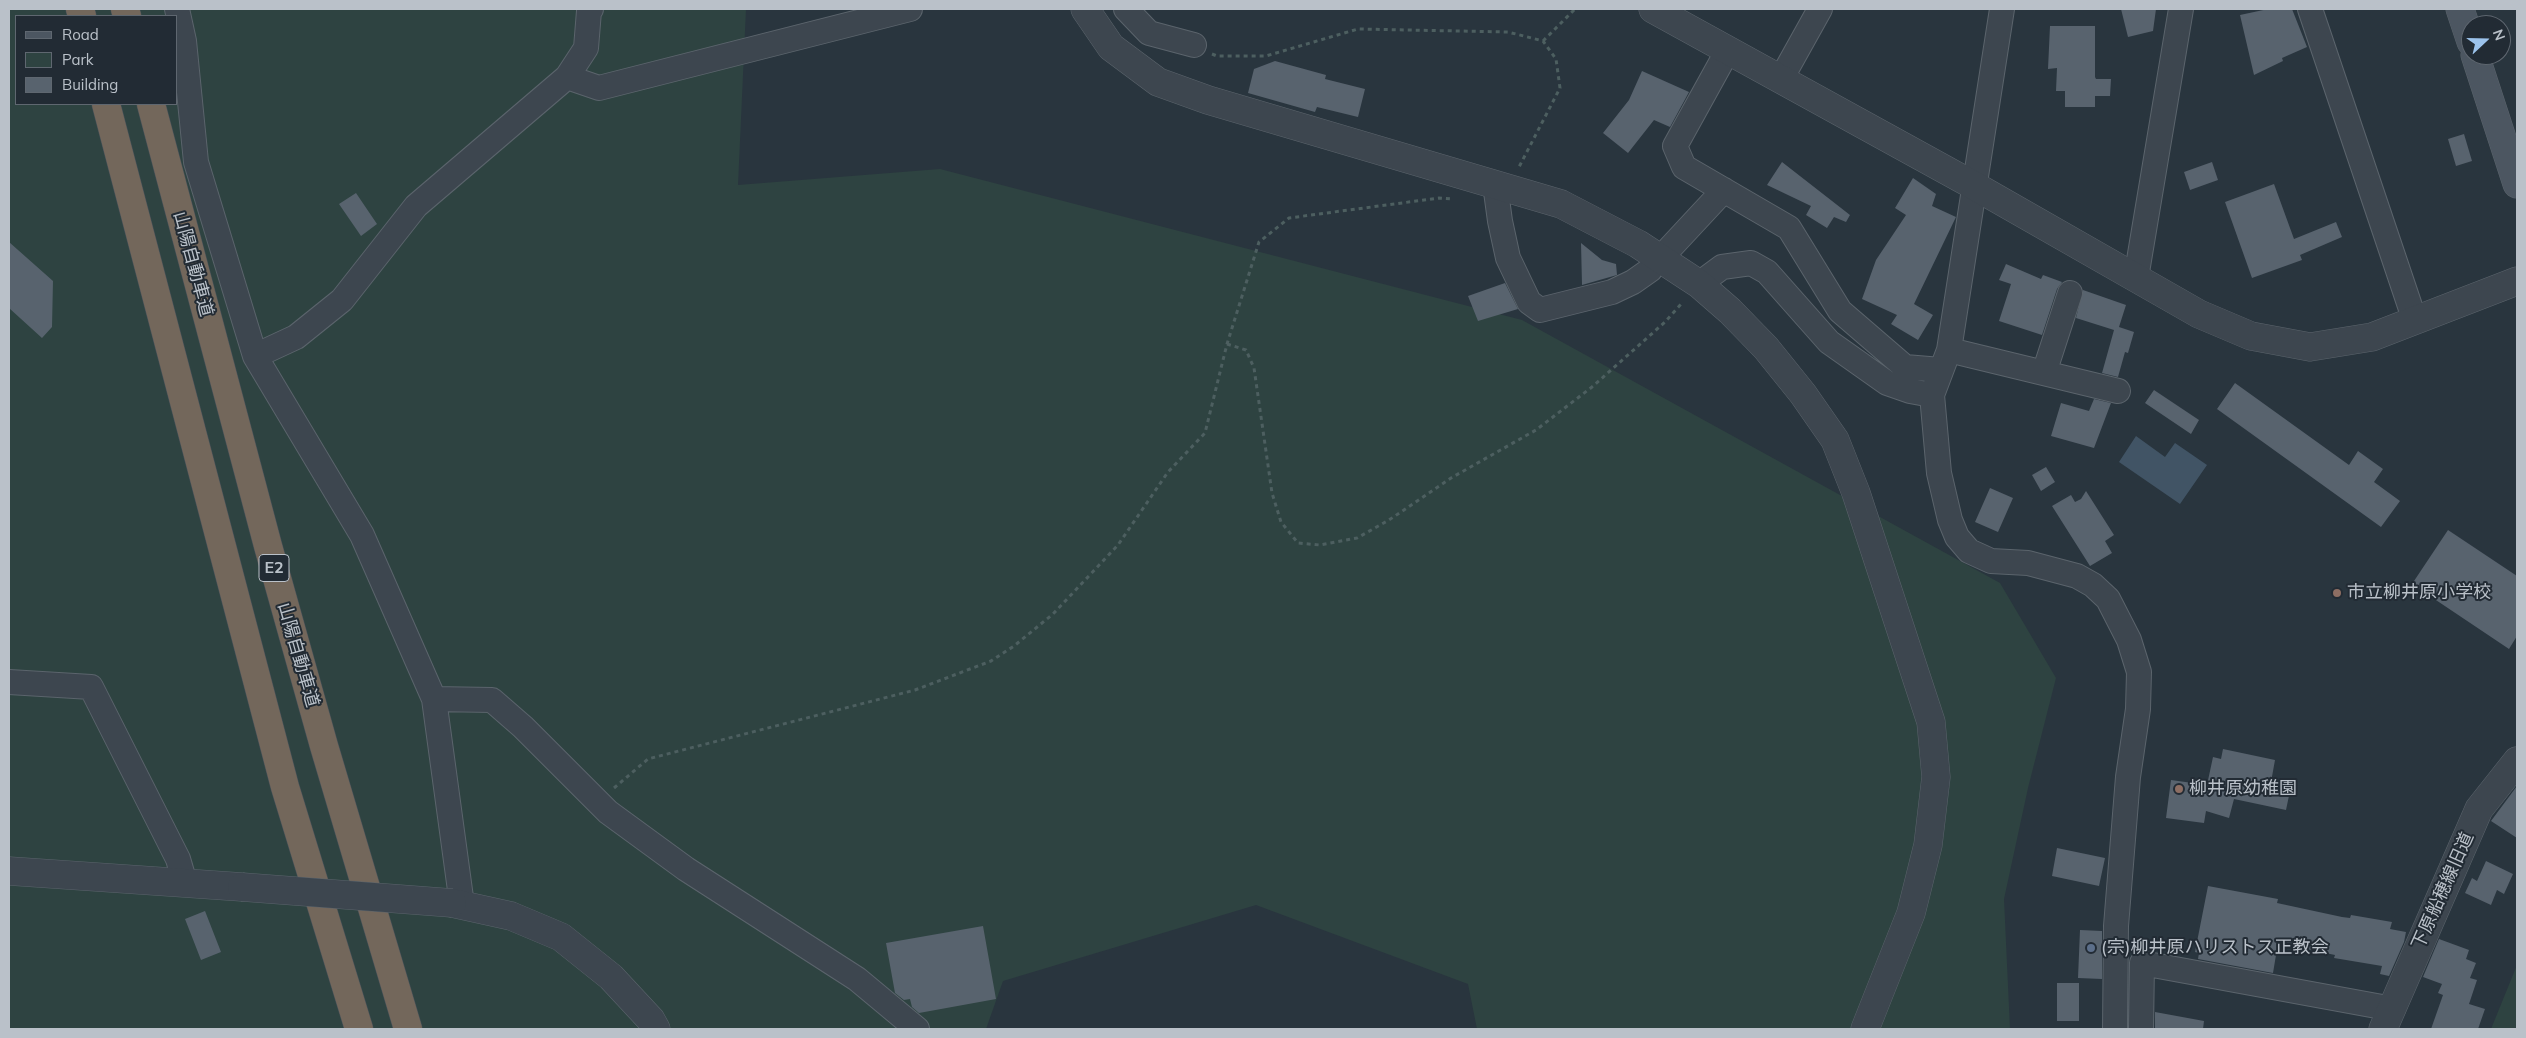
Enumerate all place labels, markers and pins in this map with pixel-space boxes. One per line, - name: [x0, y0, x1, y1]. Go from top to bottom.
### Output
- place label: 市立柳井原小学校: [2347, 582, 2491, 604]
- marker: 市立柳井原小学校: [2331, 587, 2343, 599]
- place label: 柳井原幼稚園: [2189, 778, 2297, 800]
- marker: 柳井原幼稚園: [2173, 783, 2185, 795]
- place label: (宗)柳井原ハリストス正教会: [2101, 937, 2328, 959]
- marker: (宗)柳井原ハリストス正教会: [2085, 942, 2097, 954]

